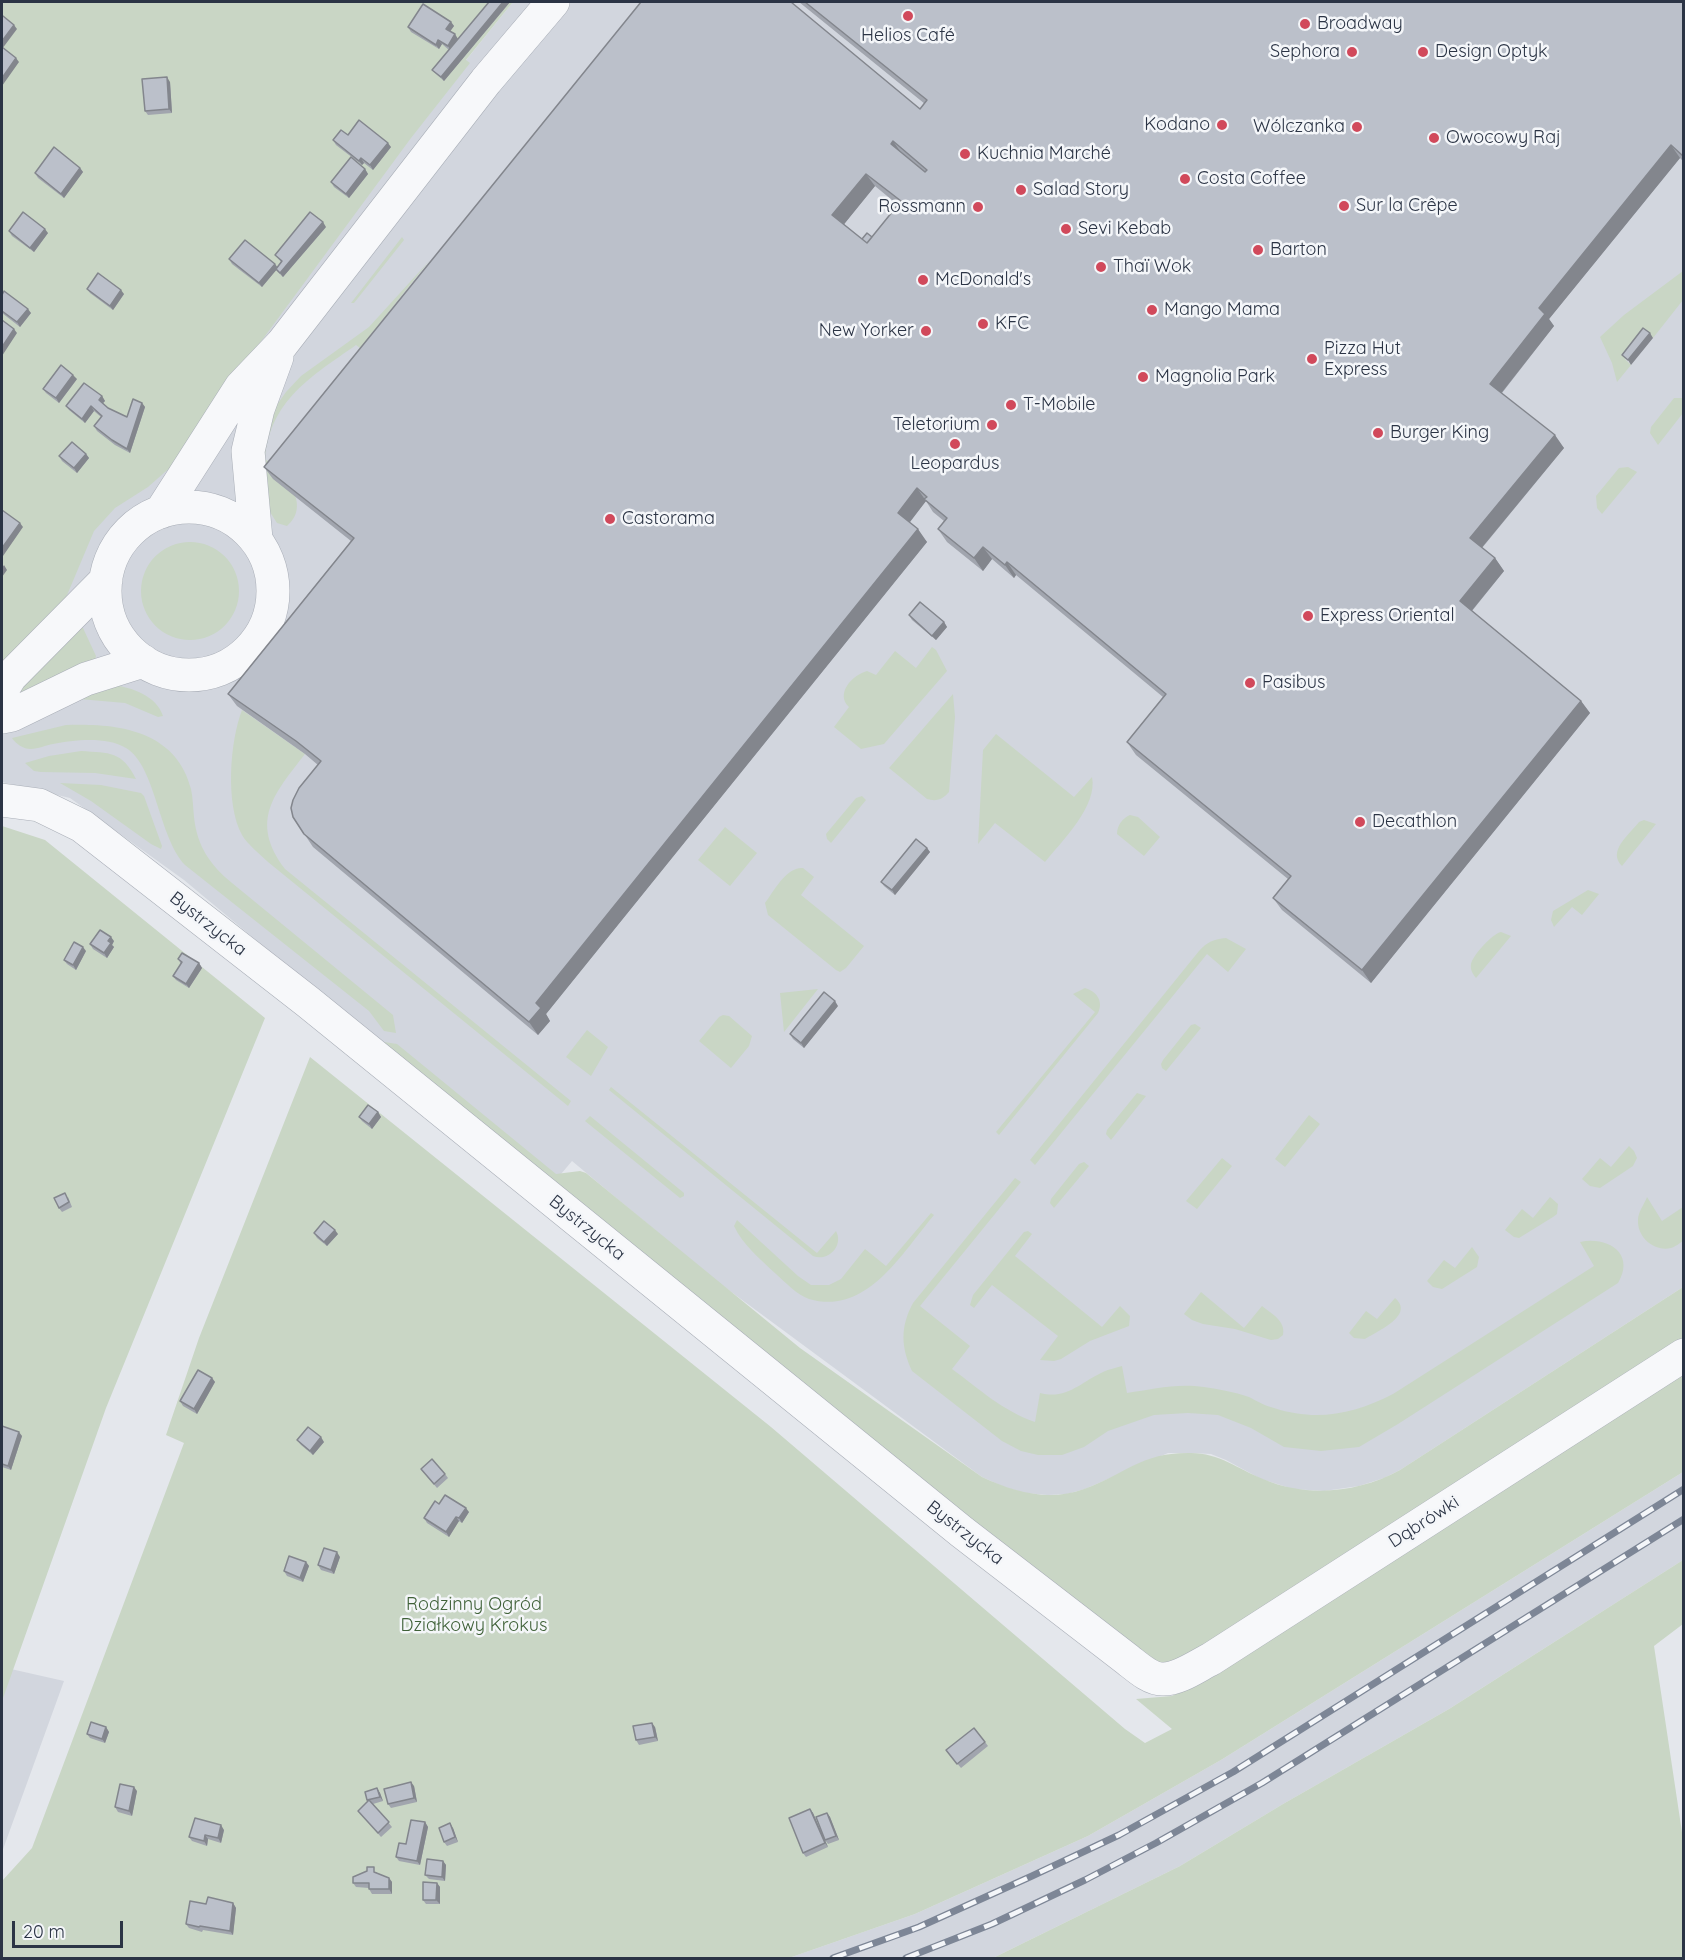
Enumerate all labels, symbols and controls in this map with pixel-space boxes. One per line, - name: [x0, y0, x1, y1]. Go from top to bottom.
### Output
- marker: Helios Café: [901, 9, 915, 23]
- place label: Broadway: [1317, 13, 1403, 35]
- marker: Broadway: [1298, 17, 1312, 31]
- place label: Helios Café: [861, 25, 955, 47]
- place label: Sephora: [1270, 41, 1340, 63]
- place label: Design Optyk: [1435, 41, 1548, 63]
- marker: Sephora: [1345, 45, 1359, 59]
- marker: Design Optyk: [1416, 45, 1430, 59]
- place label: Kodano: [1144, 114, 1210, 136]
- place label: Wólczanka: [1253, 116, 1345, 138]
- marker: Kodano: [1215, 118, 1229, 132]
- marker: Wólczanka: [1350, 120, 1364, 134]
- place label: Owocowy Raj: [1446, 127, 1561, 149]
- marker: Owocowy Raj: [1427, 131, 1441, 145]
- place label: Kuchnia Marché: [977, 143, 1111, 165]
- marker: Kuchnia Marché: [958, 147, 972, 161]
- place label: Costa Coffee: [1197, 168, 1306, 190]
- marker: Costa Coffee: [1178, 172, 1192, 186]
- place label: Salad Story: [1033, 179, 1129, 201]
- marker: Salad Story: [1014, 183, 1028, 197]
- place label: Sur la Crêpe: [1356, 195, 1458, 217]
- place label: Rossmann: [878, 196, 966, 218]
- marker: Sur la Crêpe: [1337, 199, 1351, 213]
- marker: Rossmann: [971, 200, 985, 214]
- place label: Sevi Kebab: [1078, 218, 1171, 240]
- marker: Sevi Kebab: [1059, 222, 1073, 236]
- place label: Barton: [1270, 239, 1327, 261]
- marker: Barton: [1251, 243, 1265, 257]
- place label: Thaï Wok: [1113, 256, 1191, 278]
- marker: Thaï Wok: [1094, 260, 1108, 274]
- place label: McDonald's: [935, 269, 1031, 291]
- marker: McDonald's: [916, 273, 930, 287]
- place label: Mango Mama: [1164, 299, 1280, 321]
- marker: Mango Mama: [1145, 303, 1159, 317]
- place label: KFC: [995, 313, 1029, 335]
- marker: KFC: [976, 317, 990, 331]
- place label: New Yorker: [819, 320, 914, 342]
- marker: New Yorker: [919, 324, 933, 338]
- place label: Pizza Hut Express: [1324, 338, 1401, 380]
- marker: Pizza Hut Express: [1305, 352, 1319, 366]
- place label: Magnolia Park: [1155, 366, 1275, 388]
- marker: Magnolia Park: [1136, 370, 1150, 384]
- place label: T-Mobile: [1023, 394, 1096, 416]
- marker: T-Mobile: [1004, 398, 1018, 412]
- place label: Teletorium: [893, 414, 980, 436]
- marker: Teletorium: [985, 418, 999, 432]
- place label: Burger King: [1390, 422, 1489, 444]
- marker: Burger King: [1371, 426, 1385, 440]
- marker: Leopardus: [948, 437, 962, 451]
- place label: Leopardus: [911, 453, 999, 475]
- place label: Castorama: [622, 508, 715, 530]
- marker: Castorama: [603, 512, 617, 526]
- place label: Express Oriental: [1320, 605, 1455, 627]
- marker: Express Oriental: [1301, 609, 1315, 623]
- place label: Pasibus: [1262, 672, 1325, 694]
- marker: Pasibus: [1243, 676, 1257, 690]
- place label: Decathlon: [1372, 811, 1457, 833]
- marker: Decathlon: [1353, 815, 1367, 829]
- street label: Bystrzycka: [165, 887, 251, 961]
- street label: Bystrzycka: [545, 1191, 629, 1265]
- street label: Dąbrówki: [1385, 1491, 1463, 1553]
- street label: Bystrzycka: [922, 1496, 1008, 1570]
- park label: Rodzinny Ogród Działkowy Krokus: [401, 1594, 547, 1636]
- scale bar: [15, 1909, 126, 1947]
- text: 20 m: [23, 1920, 65, 1943]

